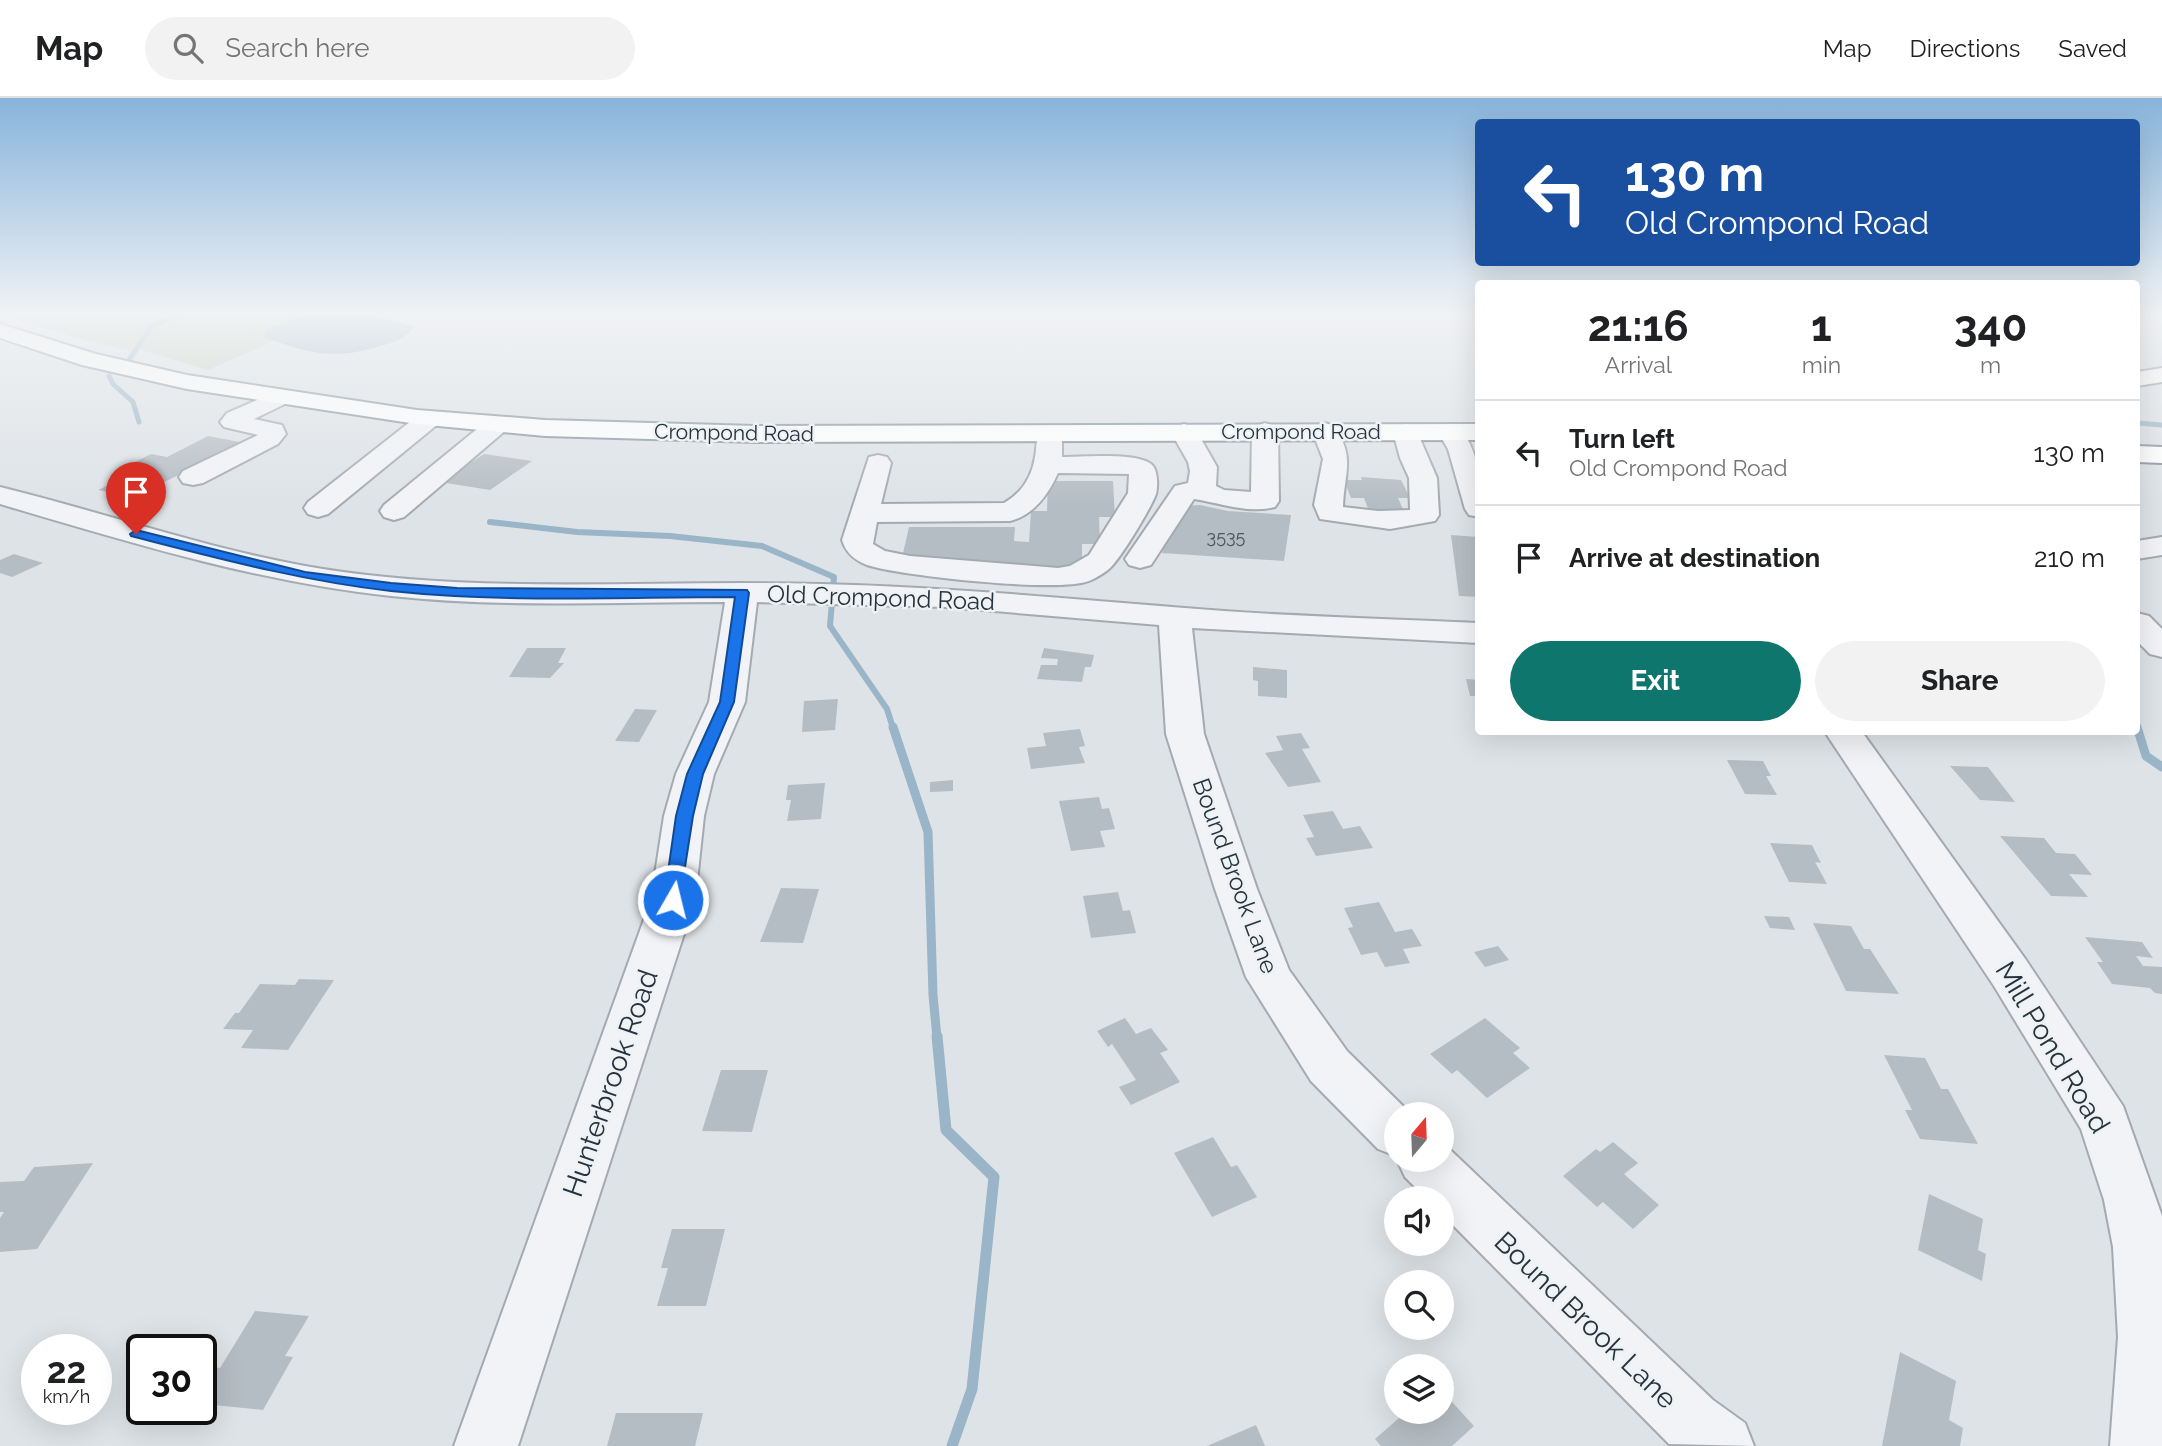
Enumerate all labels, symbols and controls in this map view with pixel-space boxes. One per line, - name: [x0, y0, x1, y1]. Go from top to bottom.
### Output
- search box: [145, 17, 635, 80]
- text: Map: [35, 29, 103, 68]
- icon: search: [169, 29, 207, 67]
- text: Search here: [225, 33, 370, 63]
- text: Map: [1823, 34, 1872, 63]
- text: Directions: [1910, 34, 2020, 63]
- text: Saved: [2058, 34, 2127, 63]
- text: 130 m: [1625, 145, 1764, 202]
- icon: left: [1510, 147, 1601, 238]
- text: Old Crompond Road: [1625, 204, 1929, 241]
- text: 21:16: [1588, 302, 1689, 351]
- text: 1: [1811, 302, 1832, 351]
- text: 340: [1954, 302, 2027, 351]
- text: Arrival: [1605, 351, 1672, 378]
- text: min: [1802, 351, 1841, 378]
- text: m: [1980, 351, 2001, 378]
- street label: Crompond Road: [654, 419, 814, 446]
- street label: Crompond Road: [1221, 419, 1381, 444]
- text: Turn left: [1569, 424, 1675, 454]
- icon: left: [1510, 434, 1548, 472]
- text: 130 m: [2034, 438, 2105, 468]
- text: Old Crompond Road: [1569, 454, 1788, 481]
- pin: [106, 462, 166, 534]
- icon: arrive: [117, 473, 155, 511]
- house number: 3535: [1207, 526, 1246, 547]
- icon: arrive: [1510, 539, 1548, 577]
- text: Arrive at destination: [1569, 543, 1820, 573]
- text: 210 m: [2034, 543, 2105, 573]
- street label: Old Crompond Road: [767, 579, 996, 616]
- button: Exit: [1510, 641, 1801, 721]
- button: Share: [1815, 641, 2105, 721]
- street label: Bound Brook Lane: [1187, 774, 1284, 978]
- position arrow: [636, 863, 710, 937]
- street label: Mill Pond Road: [1988, 956, 2117, 1139]
- street label: Hunterbrook Road: [556, 965, 665, 1201]
- north arrow: [1384, 1102, 1454, 1172]
- map controls: [1384, 1102, 1454, 1424]
- button: sound: [1384, 1186, 1454, 1256]
- street label: Bound Brook Lane: [1488, 1225, 1684, 1416]
- button: search: [1384, 1270, 1454, 1340]
- speed limit sign: 30: [126, 1334, 217, 1425]
- text: 22: [47, 1350, 86, 1391]
- button: layers: [1384, 1354, 1454, 1424]
- text: km/h: [43, 1386, 90, 1407]

